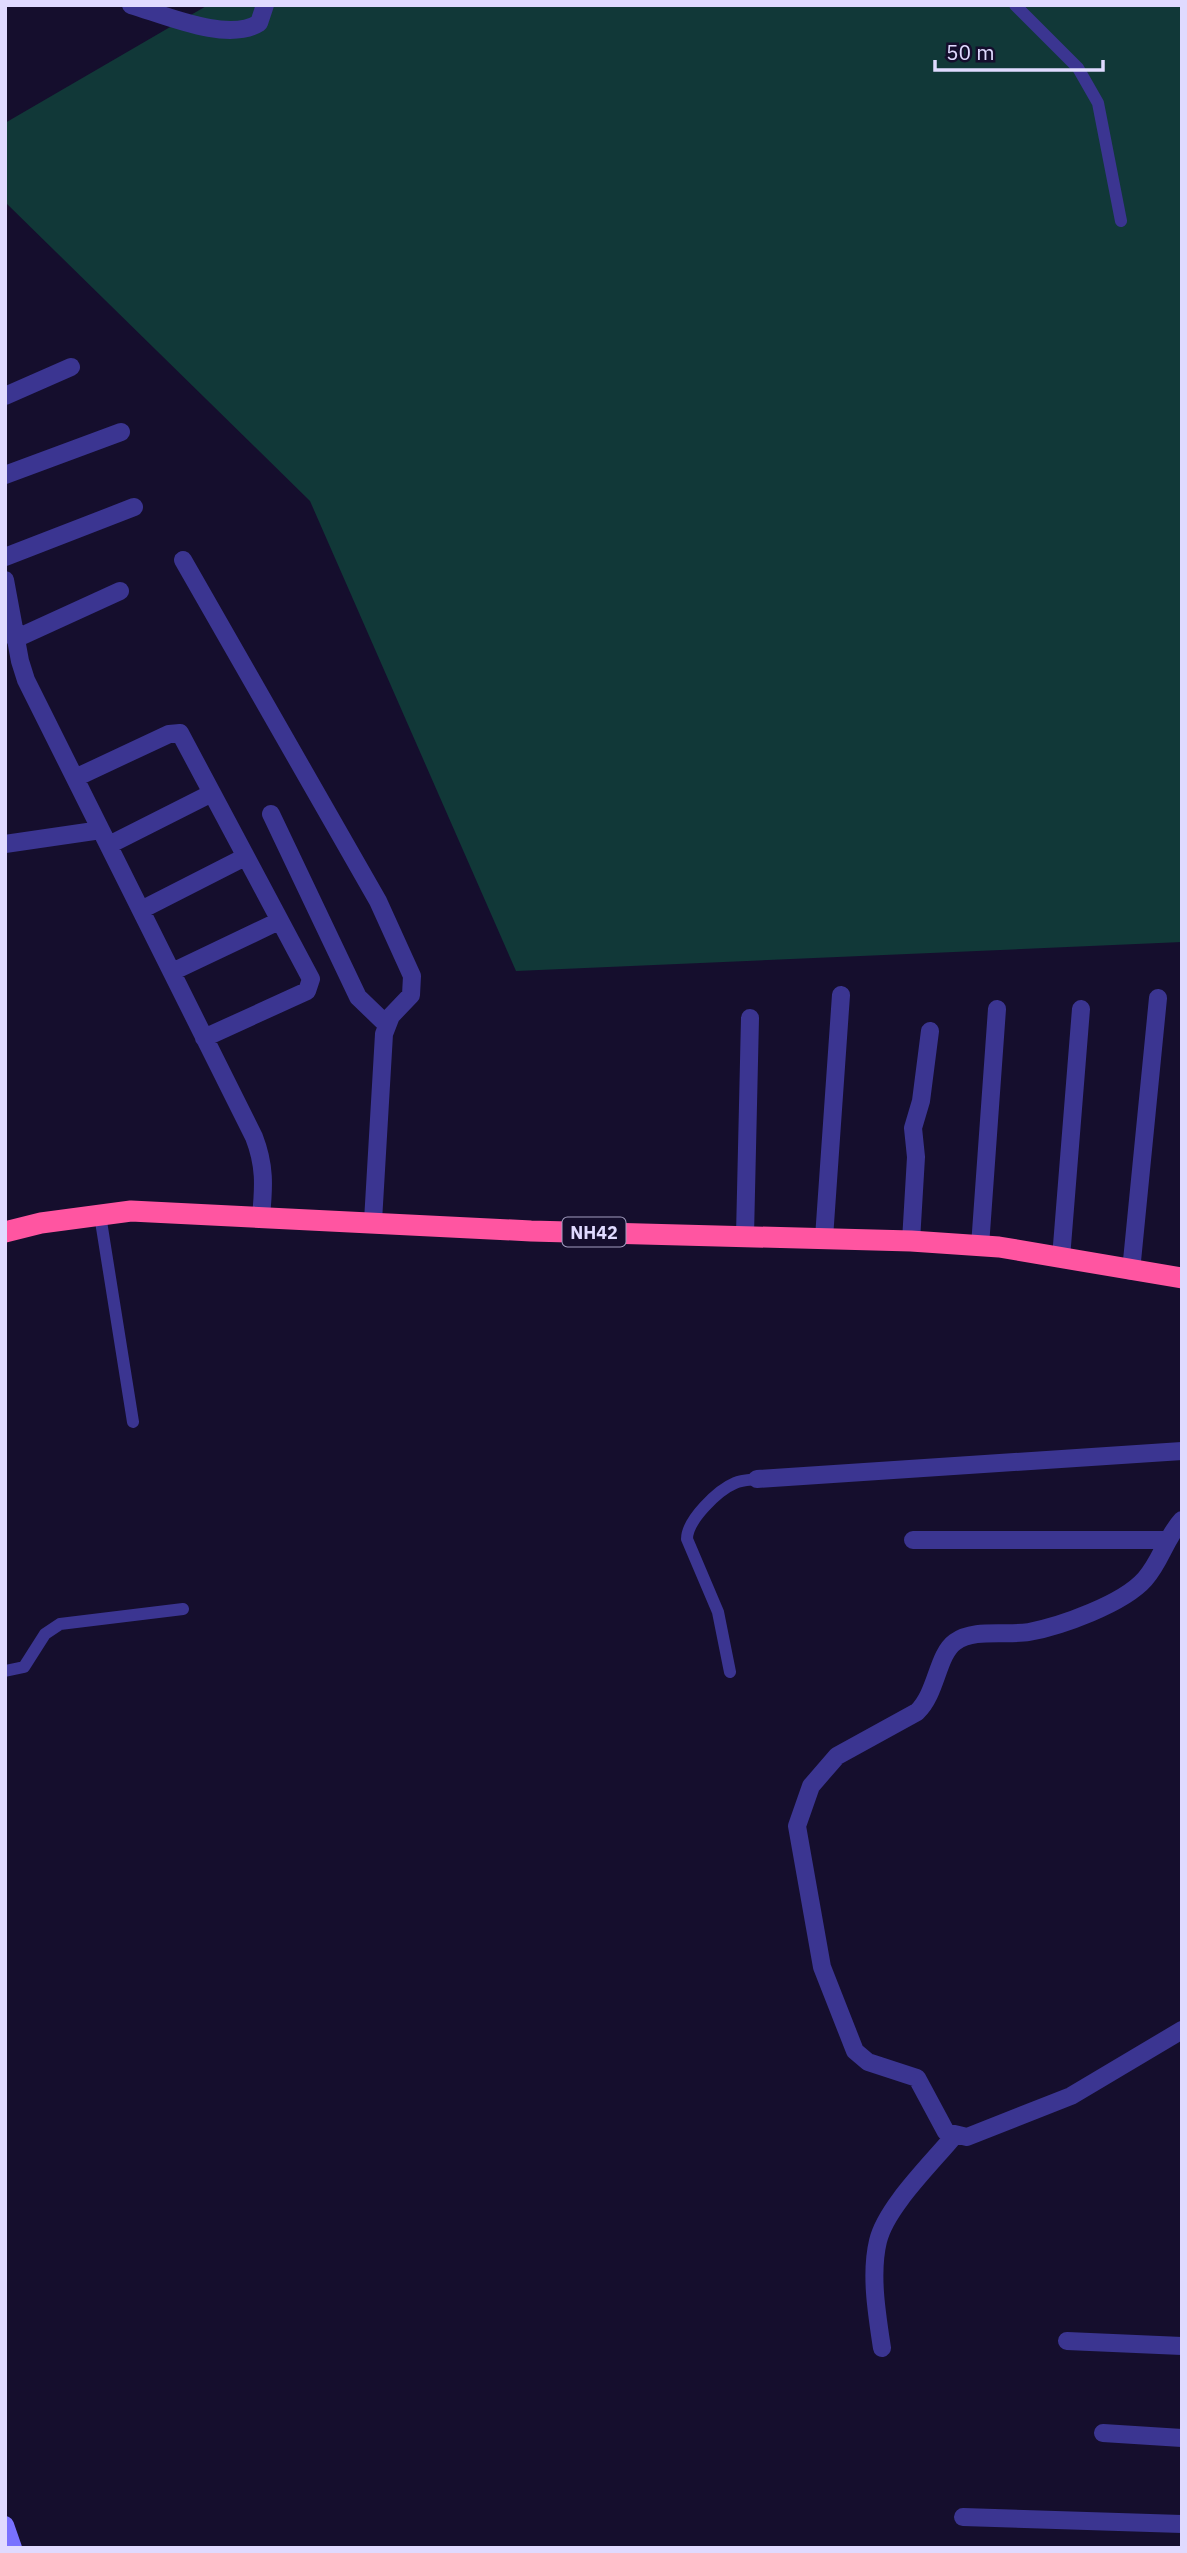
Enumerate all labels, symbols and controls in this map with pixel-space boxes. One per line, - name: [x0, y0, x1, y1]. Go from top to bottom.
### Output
- scale bar: [935, 28, 1103, 72]
- text: 50 m: [946, 38, 995, 66]
- road number: NH42: [562, 1218, 626, 1246]

